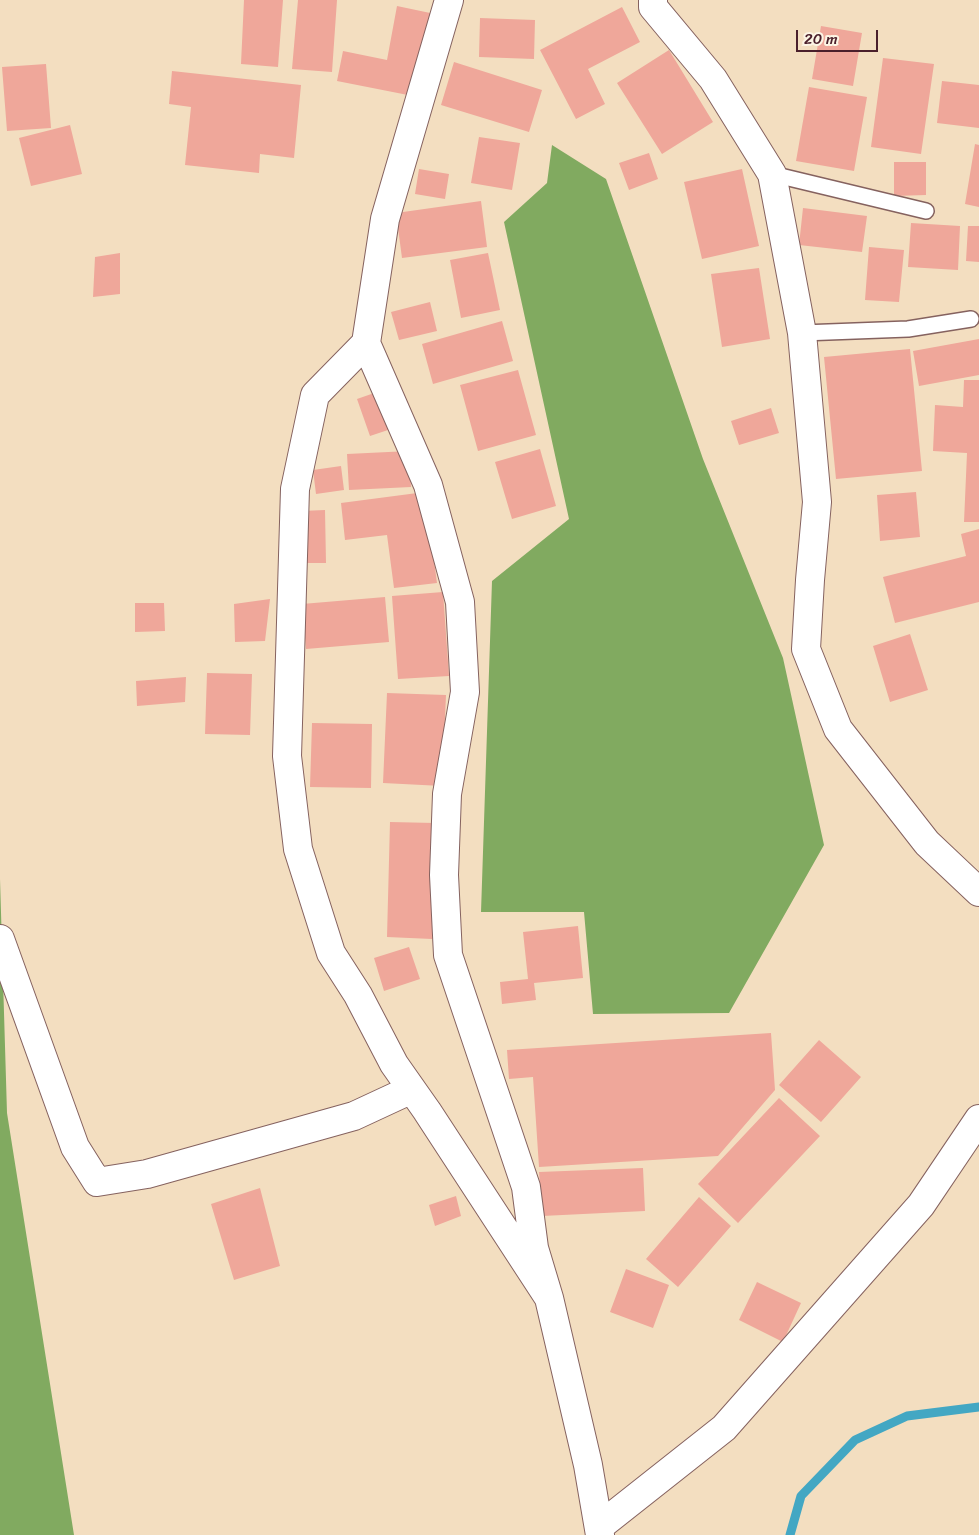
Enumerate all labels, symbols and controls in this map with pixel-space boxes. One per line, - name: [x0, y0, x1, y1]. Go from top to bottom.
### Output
- scale bar: [799, 20, 882, 52]
- text: 20 m: [804, 26, 838, 52]

